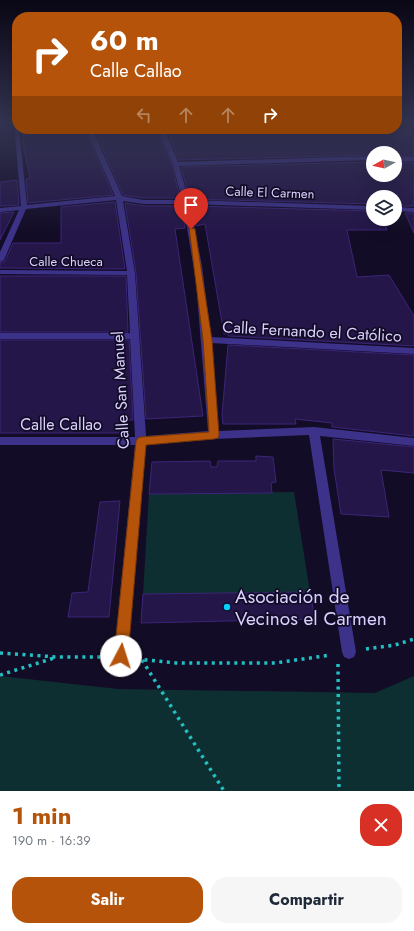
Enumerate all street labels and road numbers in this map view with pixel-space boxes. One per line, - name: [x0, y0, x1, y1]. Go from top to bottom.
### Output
- street label: Calle El Carmen: [225, 181, 315, 204]
- street label: Calle Chueca: [29, 252, 103, 271]
- street label: Calle Fernando el Católico: [222, 315, 403, 348]
- street label: Calle San Manuel: [106, 330, 135, 450]
- street label: Calle Callao: [20, 413, 102, 436]

